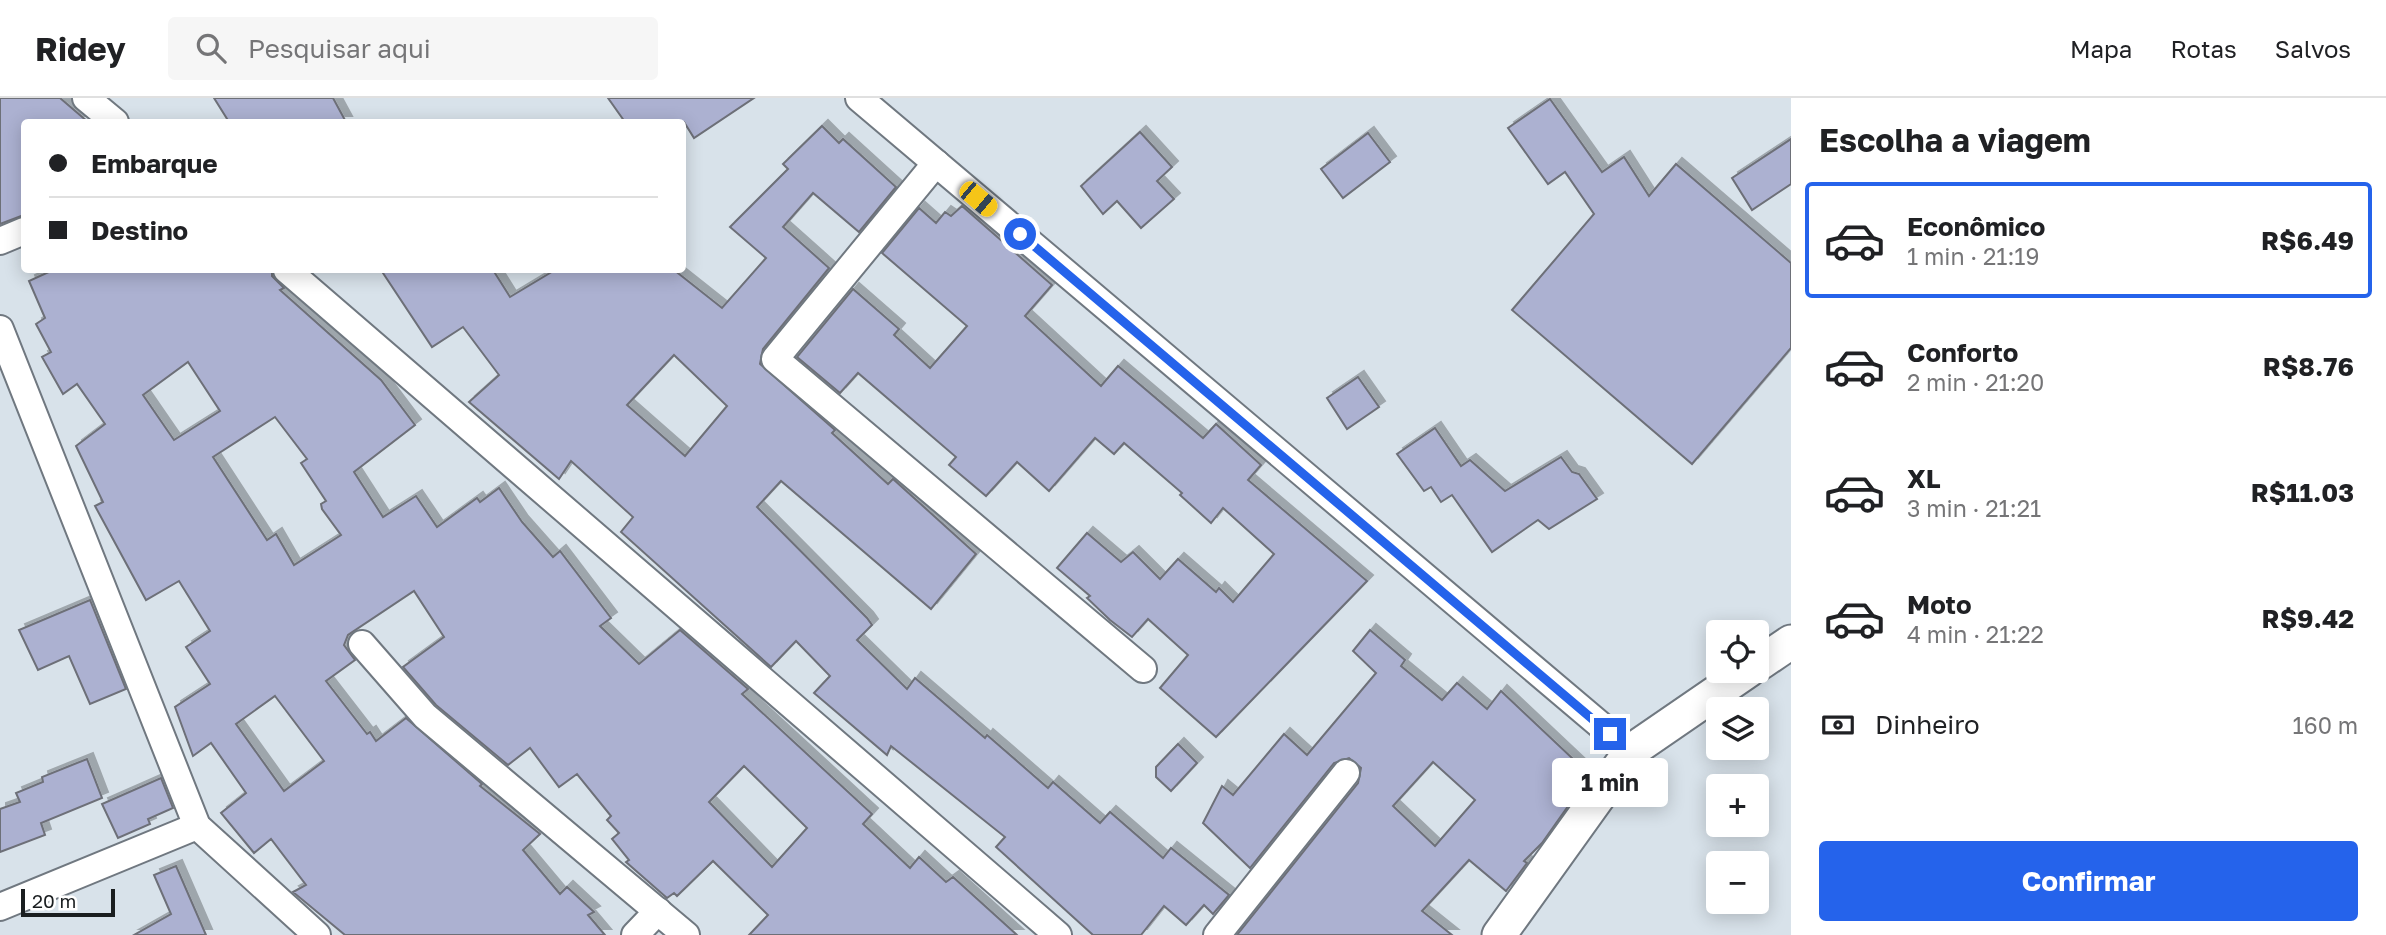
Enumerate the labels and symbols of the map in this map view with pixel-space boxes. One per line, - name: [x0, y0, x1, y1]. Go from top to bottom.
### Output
- car: [956, 177, 1001, 221]
- route start: [1004, 218, 1036, 250]
- route end: [1594, 718, 1626, 750]
- callout: 1 min: [1552, 758, 1668, 808]
- scale bar: [21, 886, 116, 918]

